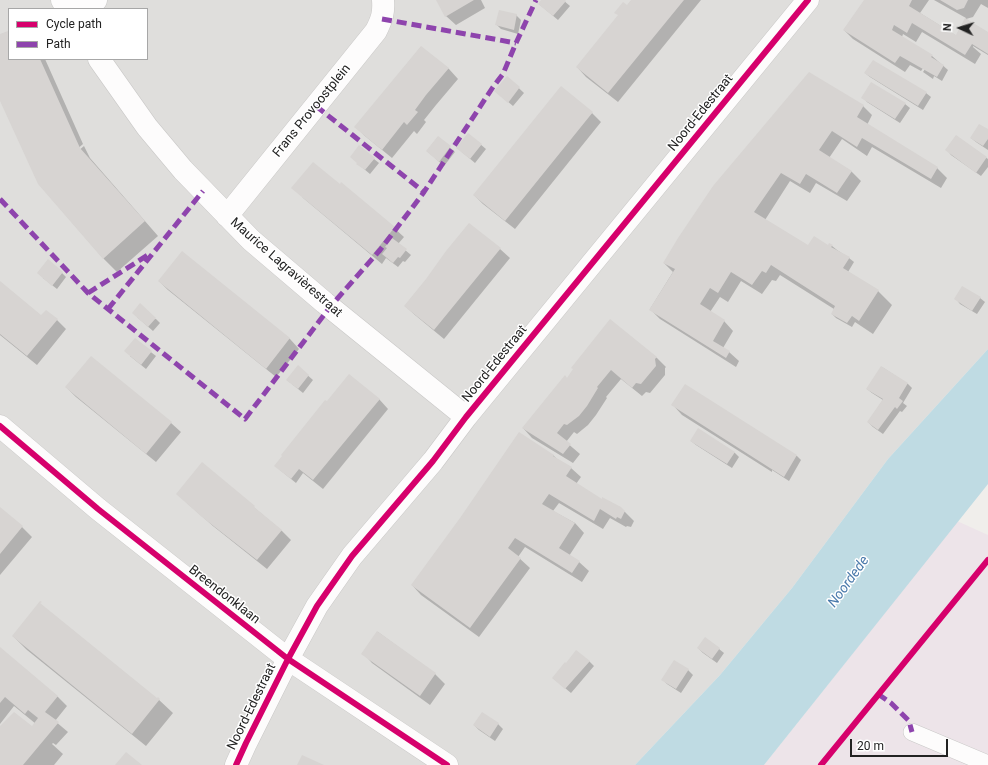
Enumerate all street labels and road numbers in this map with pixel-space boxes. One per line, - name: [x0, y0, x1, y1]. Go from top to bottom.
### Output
- street label: Frans Provoostplein: [270, 61, 354, 161]
- street label: Noord-Edestraat: [665, 71, 737, 155]
- street label: Maurice Lagravièrestraat: [227, 215, 345, 321]
- street label: Noord-Edestraat: [459, 322, 531, 406]
- street label: Breendonklaan: [185, 562, 263, 628]
- street label: Noord-Edestraat: [224, 661, 280, 753]

